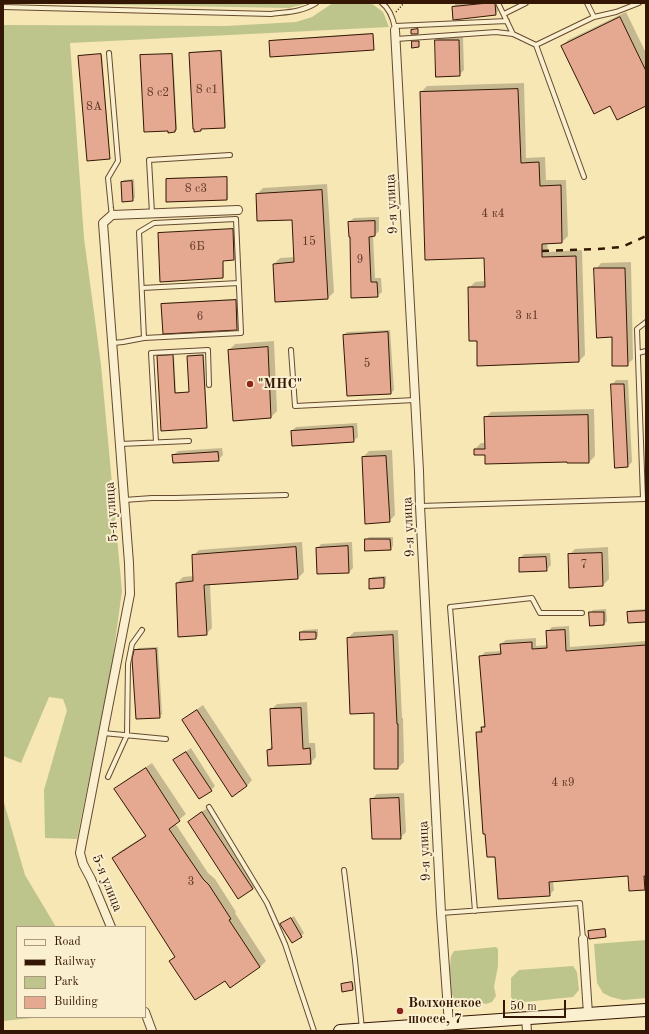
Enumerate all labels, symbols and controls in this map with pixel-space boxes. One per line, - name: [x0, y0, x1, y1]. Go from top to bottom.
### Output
- house number: 8 с1: [196, 83, 218, 97]
- house number: 8 с2: [147, 86, 169, 100]
- house number: 8А: [86, 100, 102, 114]
- street label: 9-я улица: [382, 173, 402, 235]
- house number: 8 с3: [185, 182, 207, 196]
- house number: 4 к4: [481, 207, 505, 221]
- house number: 15: [302, 235, 316, 249]
- house number: 6Б: [189, 240, 205, 254]
- house number: 9: [357, 253, 363, 267]
- house number: 3 к1: [515, 309, 539, 323]
- house number: 6: [197, 310, 203, 324]
- house number: 5: [364, 357, 370, 371]
- place label: "МНС": [258, 376, 302, 392]
- marker: "МНС": [245, 379, 255, 389]
- street label: 5-я улица: [102, 481, 122, 543]
- street label: 9-я улица: [399, 496, 419, 558]
- house number: 7: [581, 558, 587, 572]
- house number: 4 к9: [551, 776, 575, 790]
- street label: 9-я улица: [415, 820, 435, 882]
- street label: 5-я улица: [88, 852, 126, 914]
- house number: 3: [188, 875, 194, 889]
- legend: [16, 926, 146, 1018]
- text: Road: [54, 936, 81, 948]
- text: Railway: [54, 956, 96, 968]
- text: Park: [54, 976, 79, 988]
- scale bar: [505, 992, 568, 1018]
- place label: Волхонское шоссе, 7: [408, 995, 481, 1028]
- text: Building: [54, 996, 98, 1008]
- text: 50 m: [510, 1001, 537, 1013]
- marker: Волхонское шоссе, 7: [395, 1006, 405, 1016]

